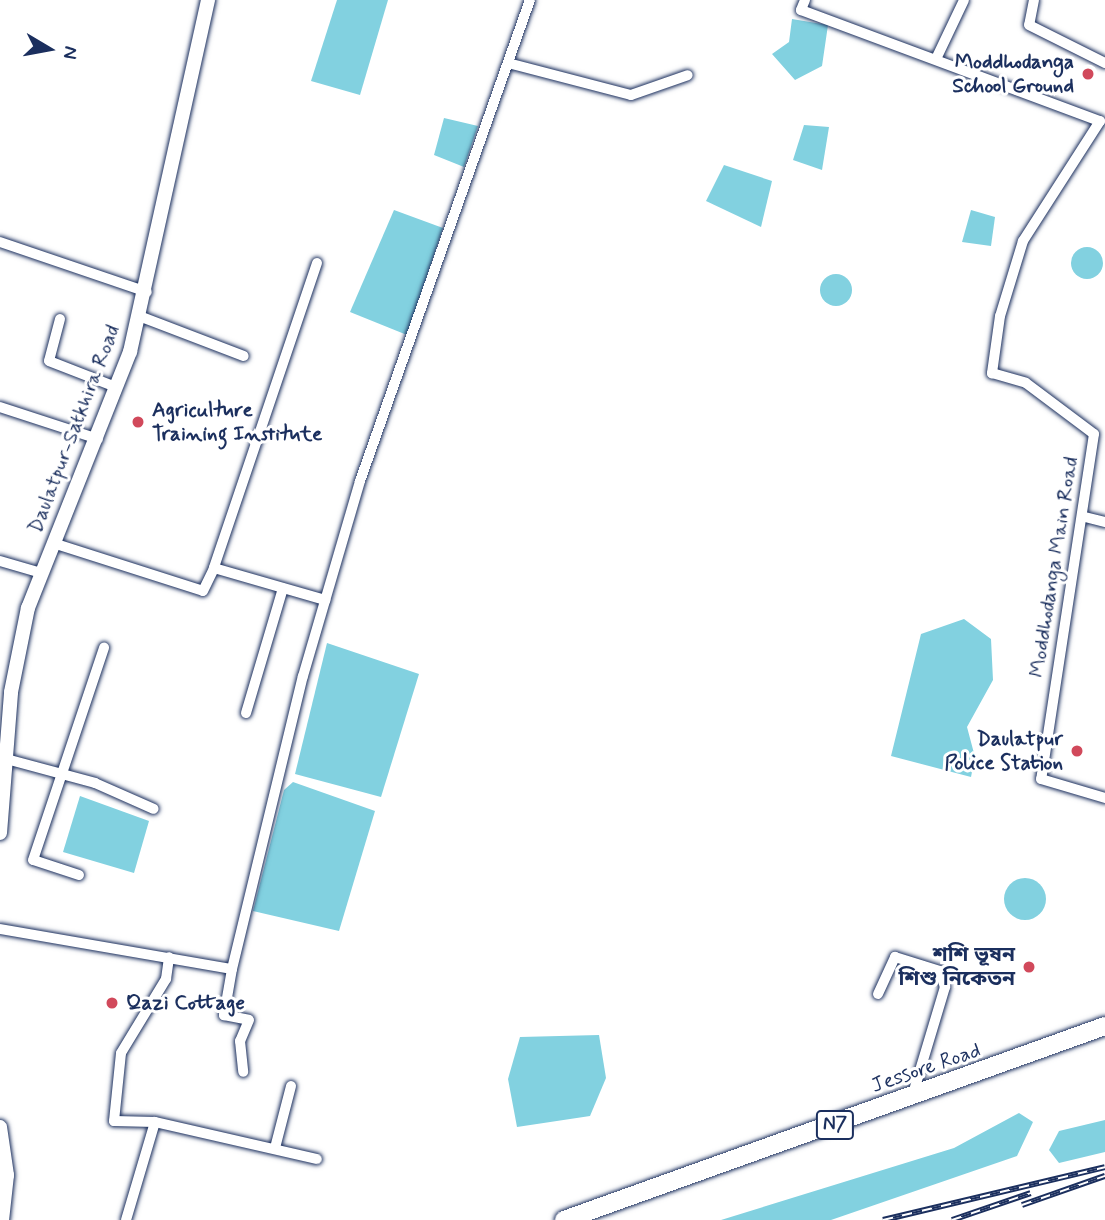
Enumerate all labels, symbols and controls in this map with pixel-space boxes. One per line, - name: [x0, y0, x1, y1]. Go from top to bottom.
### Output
- north arrow: [14, 14, 84, 84]
- text: N: [57, 44, 84, 61]
- place label: Moddhodanga School Ground: [952, 49, 1074, 99]
- marker: Moddhodanga School Ground: [1080, 66, 1096, 82]
- street label: Daulatpur-Satkhira Road: [23, 322, 125, 536]
- place label: Agriculture Training Institute: [152, 397, 316, 447]
- marker: Agriculture Training Institute: [130, 414, 146, 430]
- street label: Moddhodanga Main Road: [1024, 457, 1084, 677]
- place label: Daulatpur Police Station: [945, 726, 1063, 776]
- marker: Daulatpur Police Station: [1069, 743, 1085, 759]
- place label: শশি ভূষন শিশু নিকেতন: [899, 942, 1015, 992]
- marker: শশি ভূষন শিশু নিকেতন: [1021, 959, 1037, 975]
- place label: Qazi Cottage: [126, 990, 247, 1016]
- marker: Qazi Cottage: [104, 995, 120, 1011]
- street label: Jessore Road: [868, 1038, 984, 1098]
- road number: N7: [816, 1110, 854, 1140]

